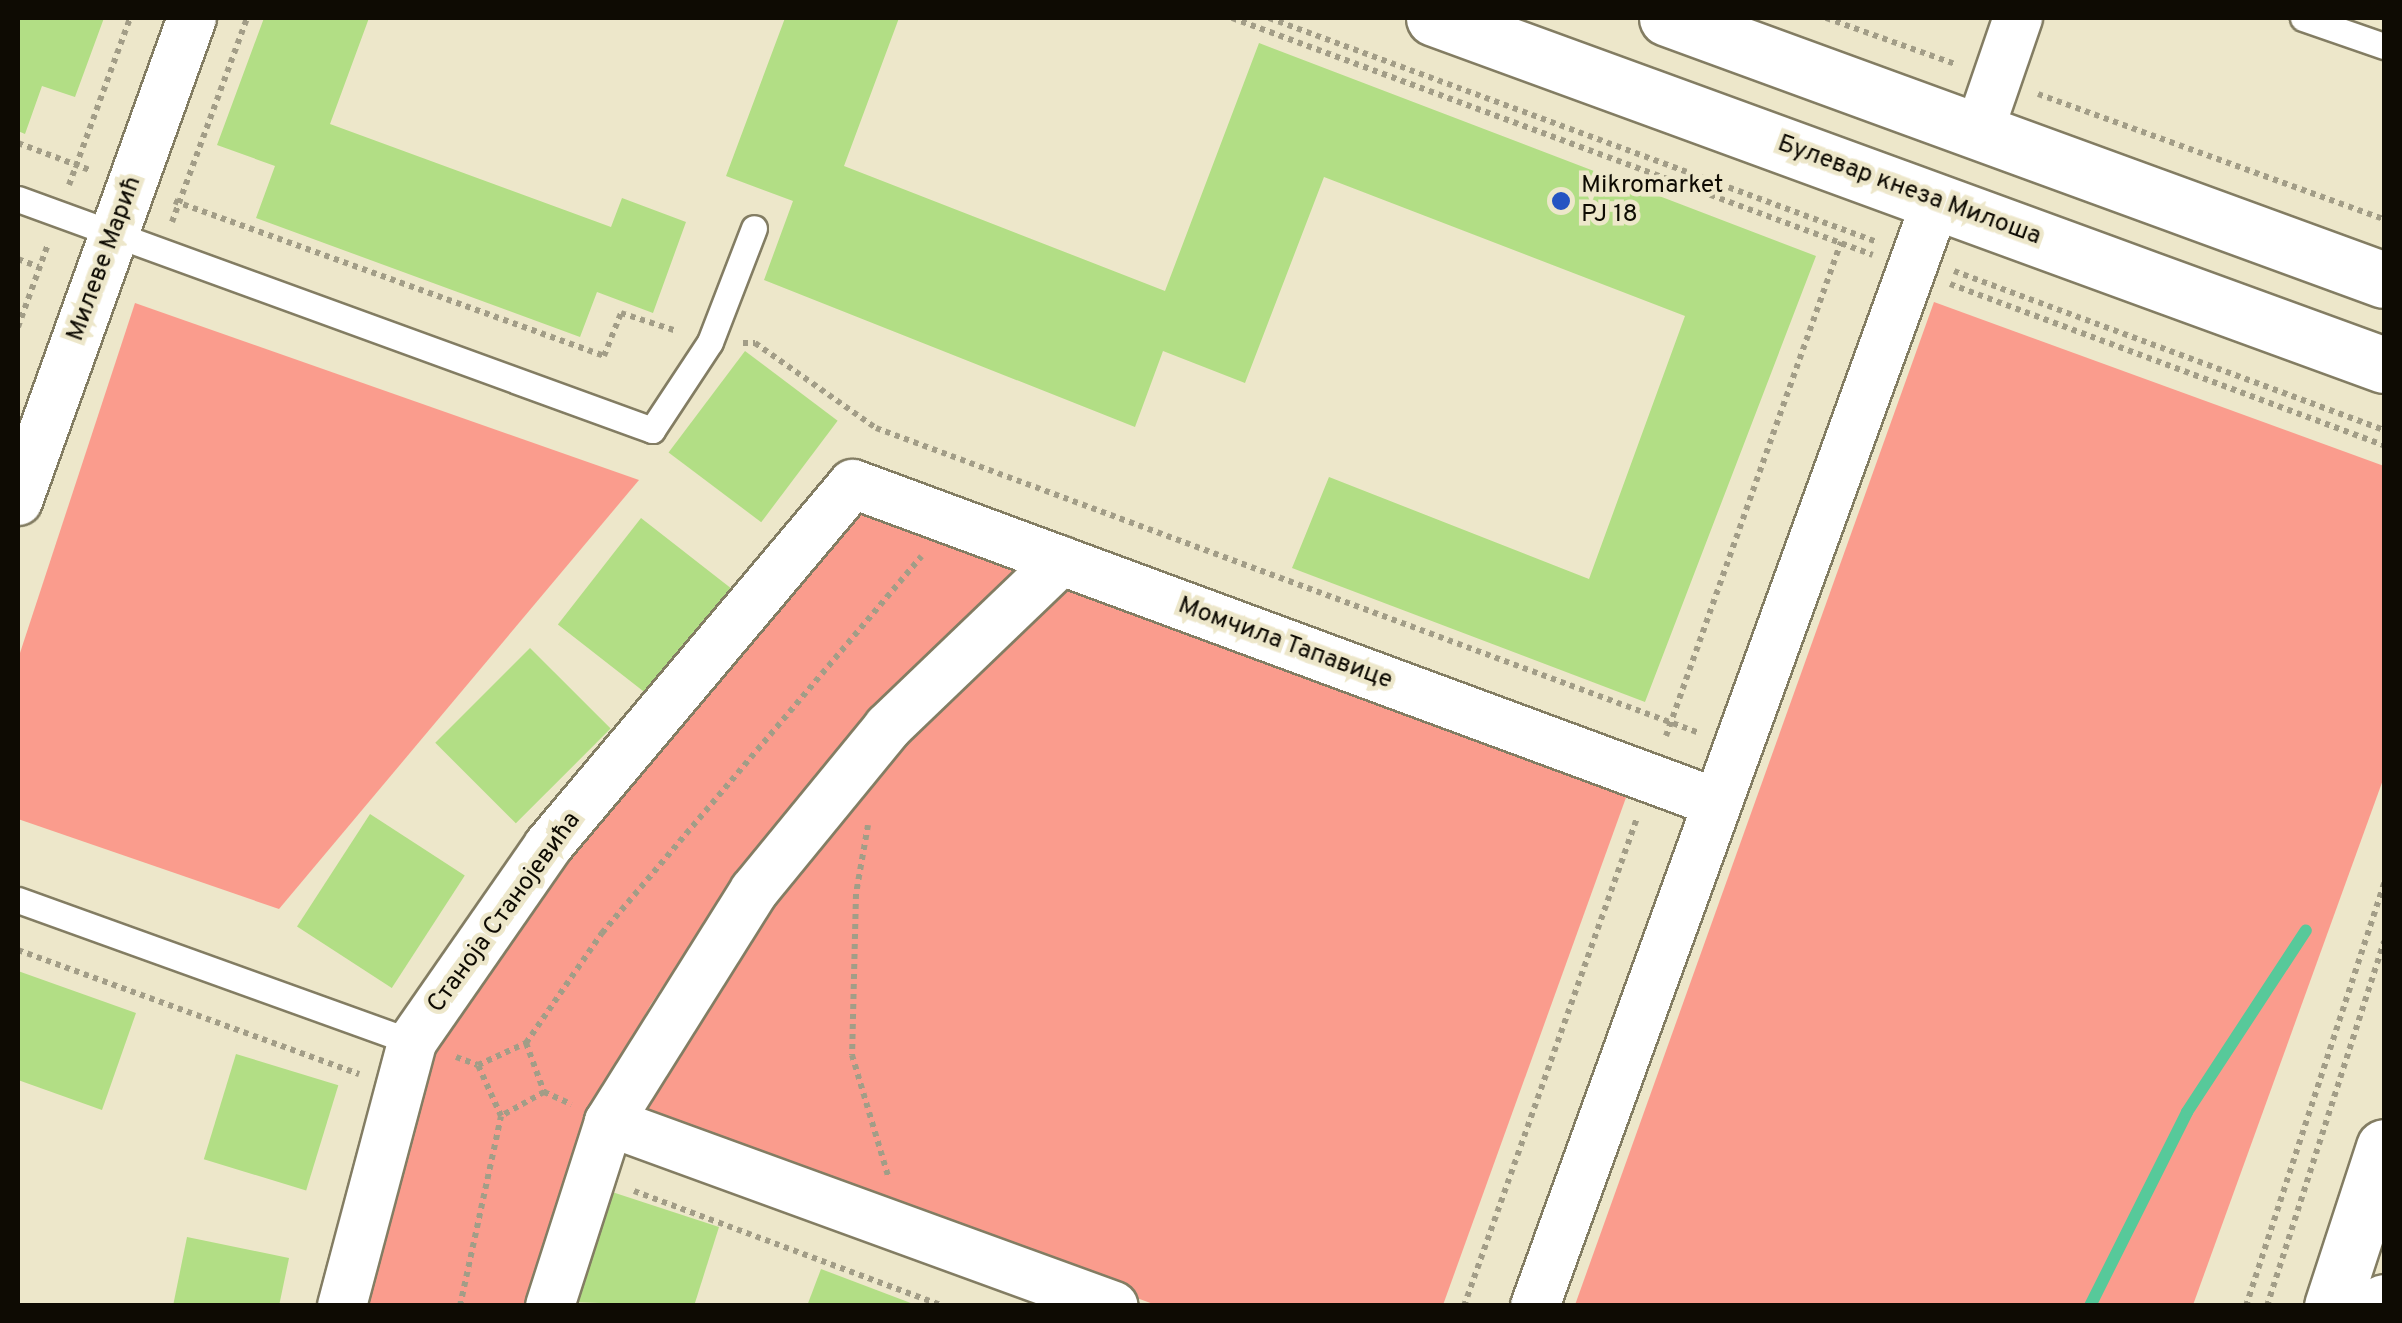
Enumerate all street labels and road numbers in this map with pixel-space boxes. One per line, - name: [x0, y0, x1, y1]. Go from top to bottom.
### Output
- street label: Булевар кнеза Милоша: [1773, 129, 2045, 253]
- street label: Милеве Марић: [61, 172, 149, 346]
- street label: Момчила Тапавице: [1173, 591, 1397, 697]
- street label: Станоја Станојевића: [422, 807, 588, 1019]

